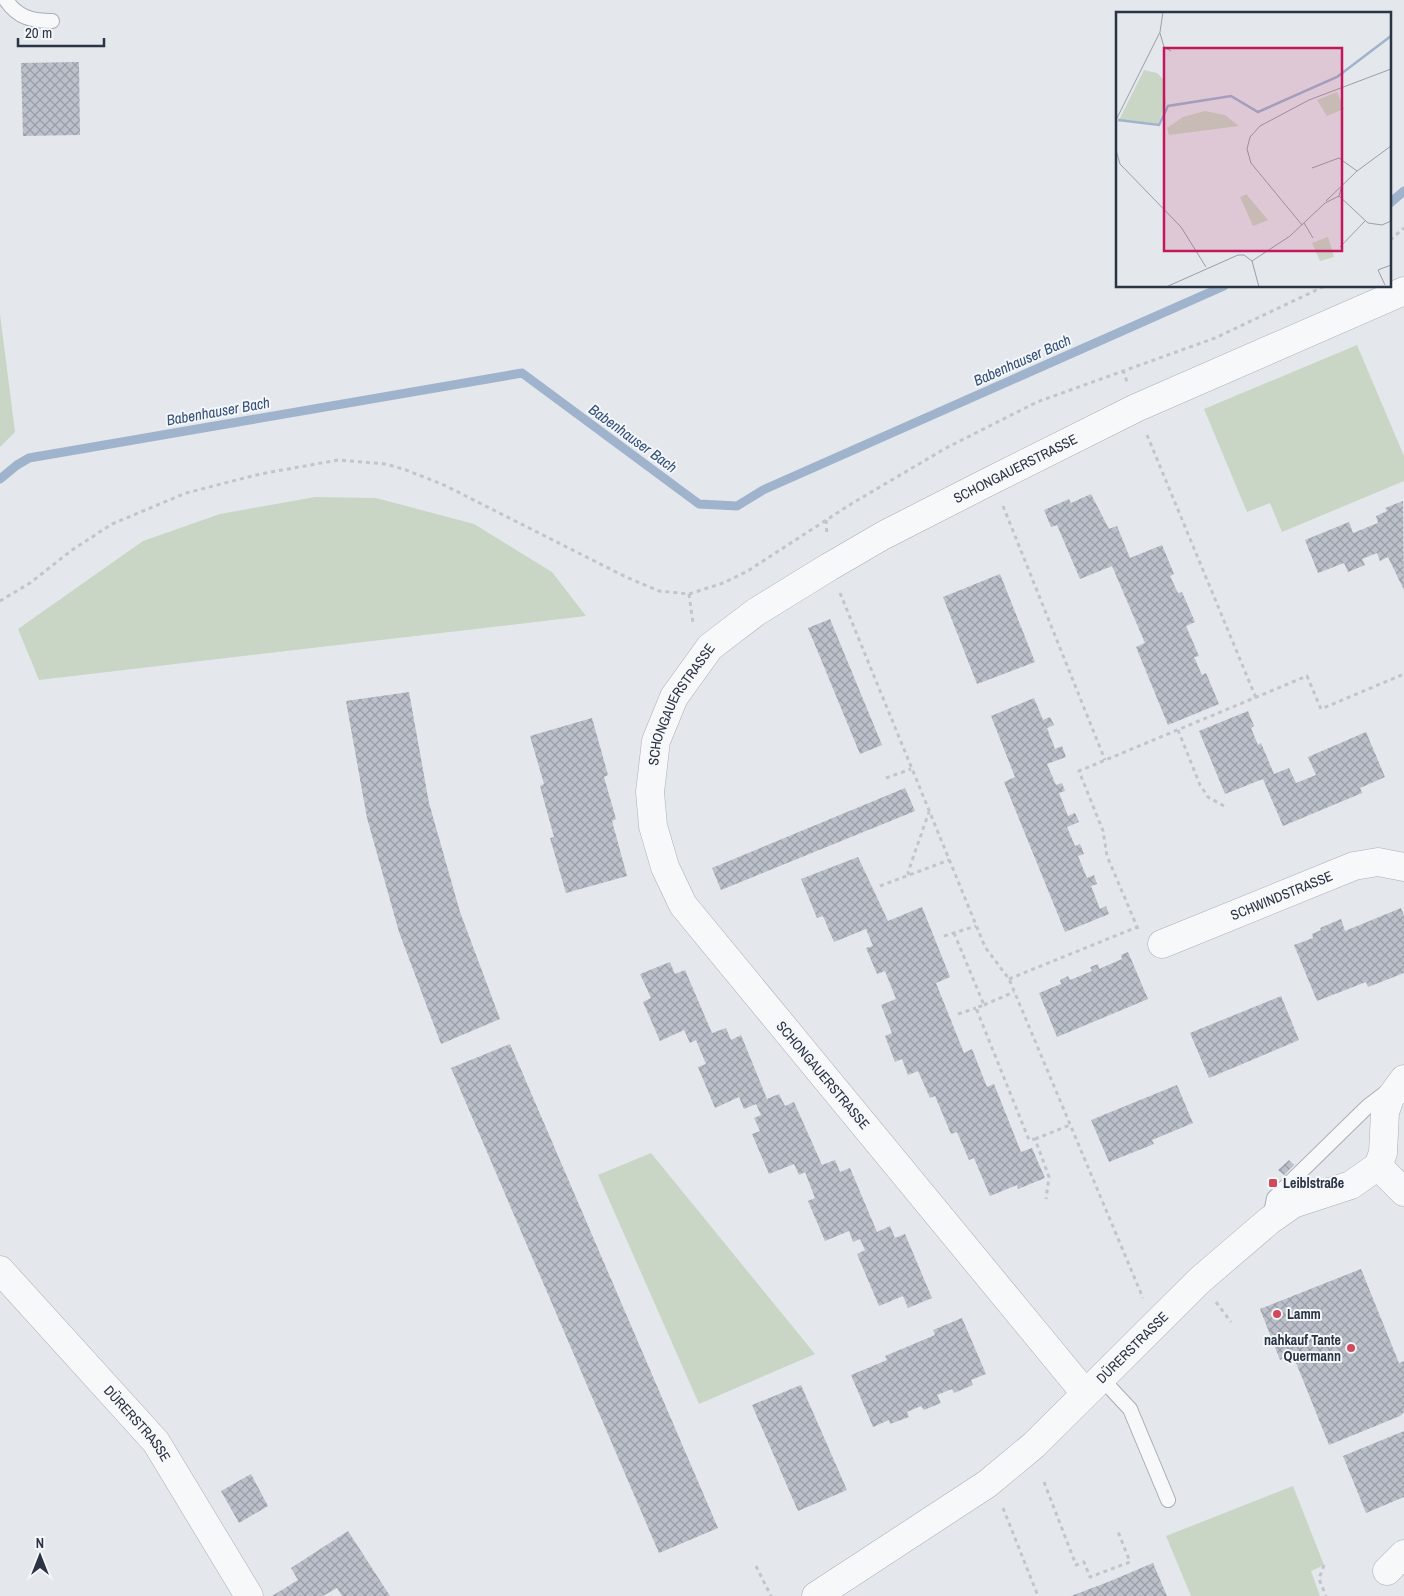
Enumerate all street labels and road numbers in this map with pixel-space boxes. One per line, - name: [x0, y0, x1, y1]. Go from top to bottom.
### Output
- street label: SCHONGAUERSTRASSE: [950, 430, 1080, 507]
- street label: SCHONGAUERSTRASSE: [644, 640, 719, 766]
- street label: SCHWINDSTRASSE: [1228, 867, 1335, 924]
- street label: SCHONGAUERSTRASSE: [772, 1017, 874, 1133]
- street label: DÜRERSTRASSE: [1092, 1308, 1172, 1387]
- street label: DÜRERSTRASSE: [100, 1382, 175, 1465]

